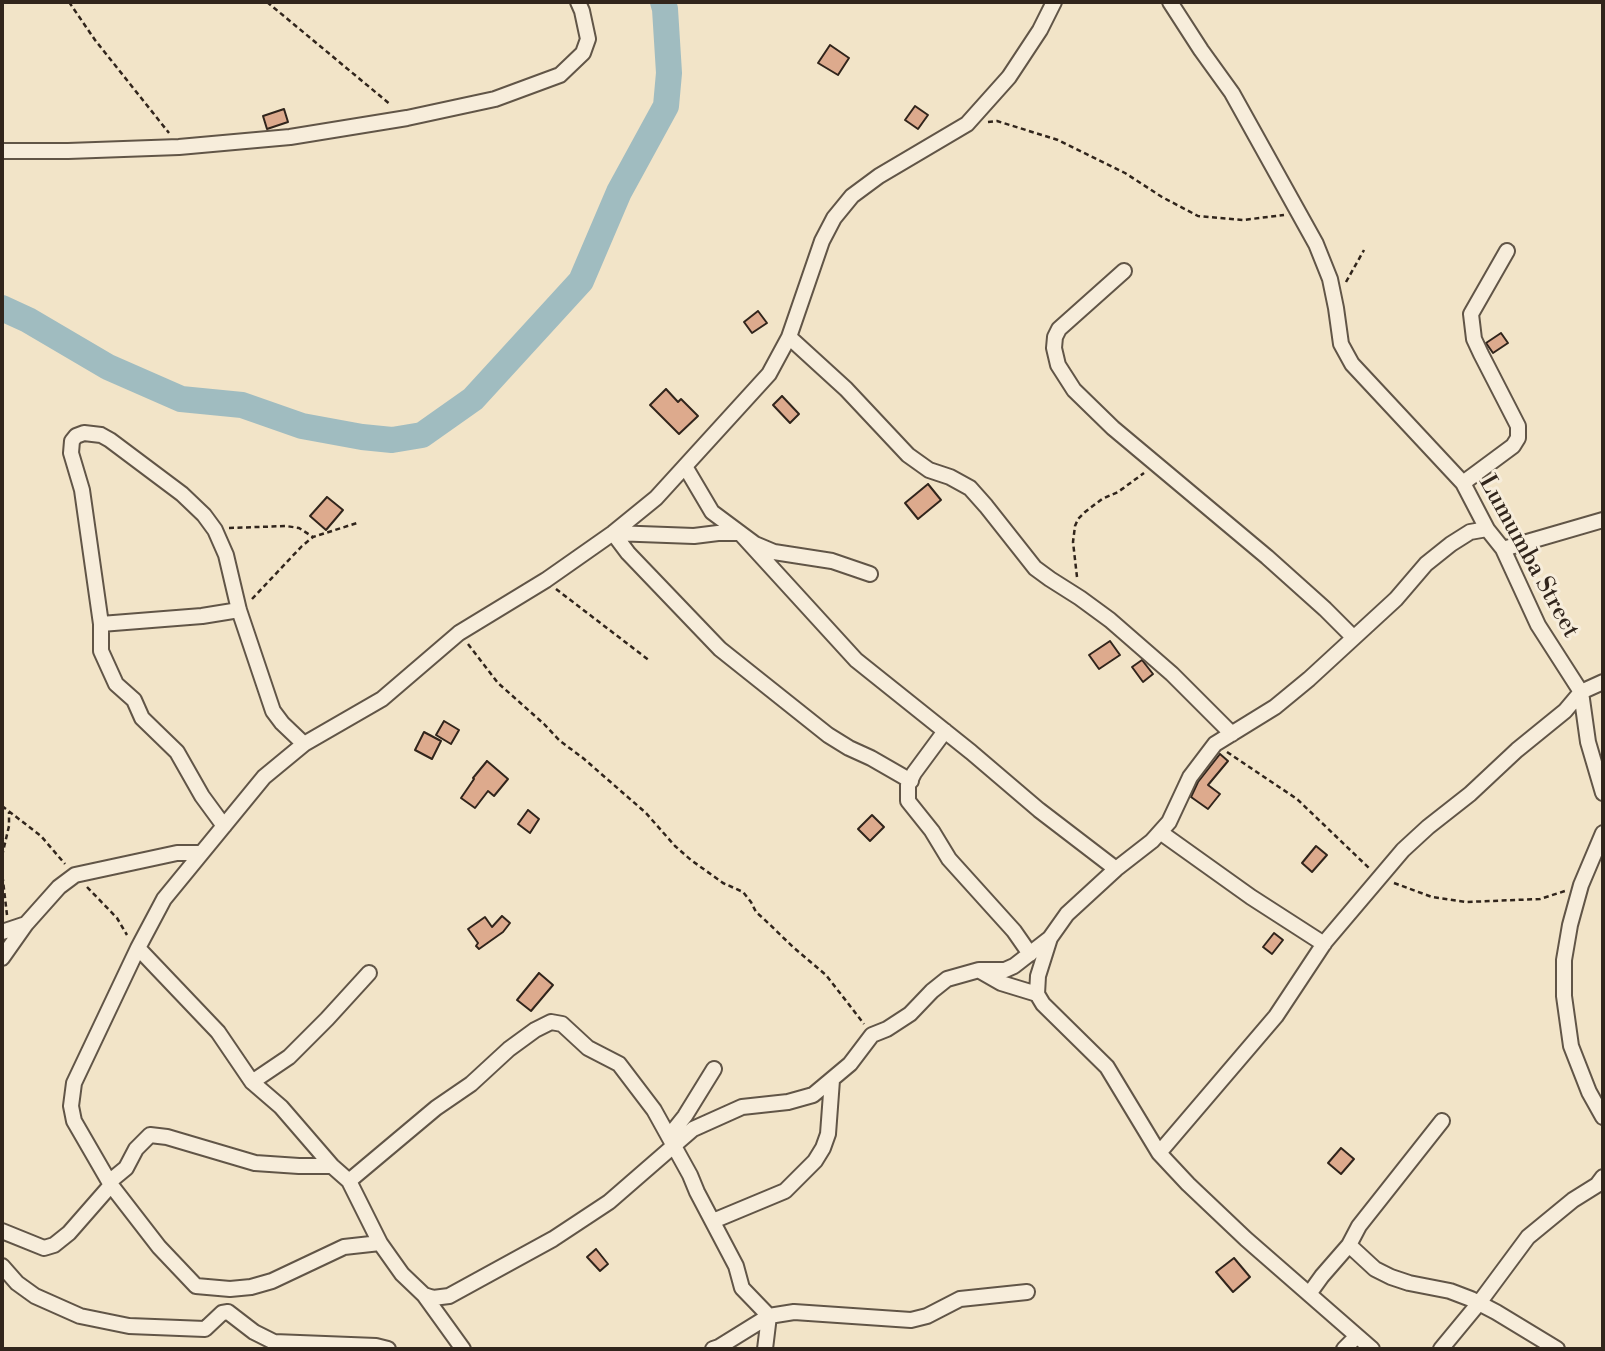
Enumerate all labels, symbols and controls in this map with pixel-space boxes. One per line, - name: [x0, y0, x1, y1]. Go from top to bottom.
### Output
- street label: Lumumba Street: [1471, 471, 1585, 643]

